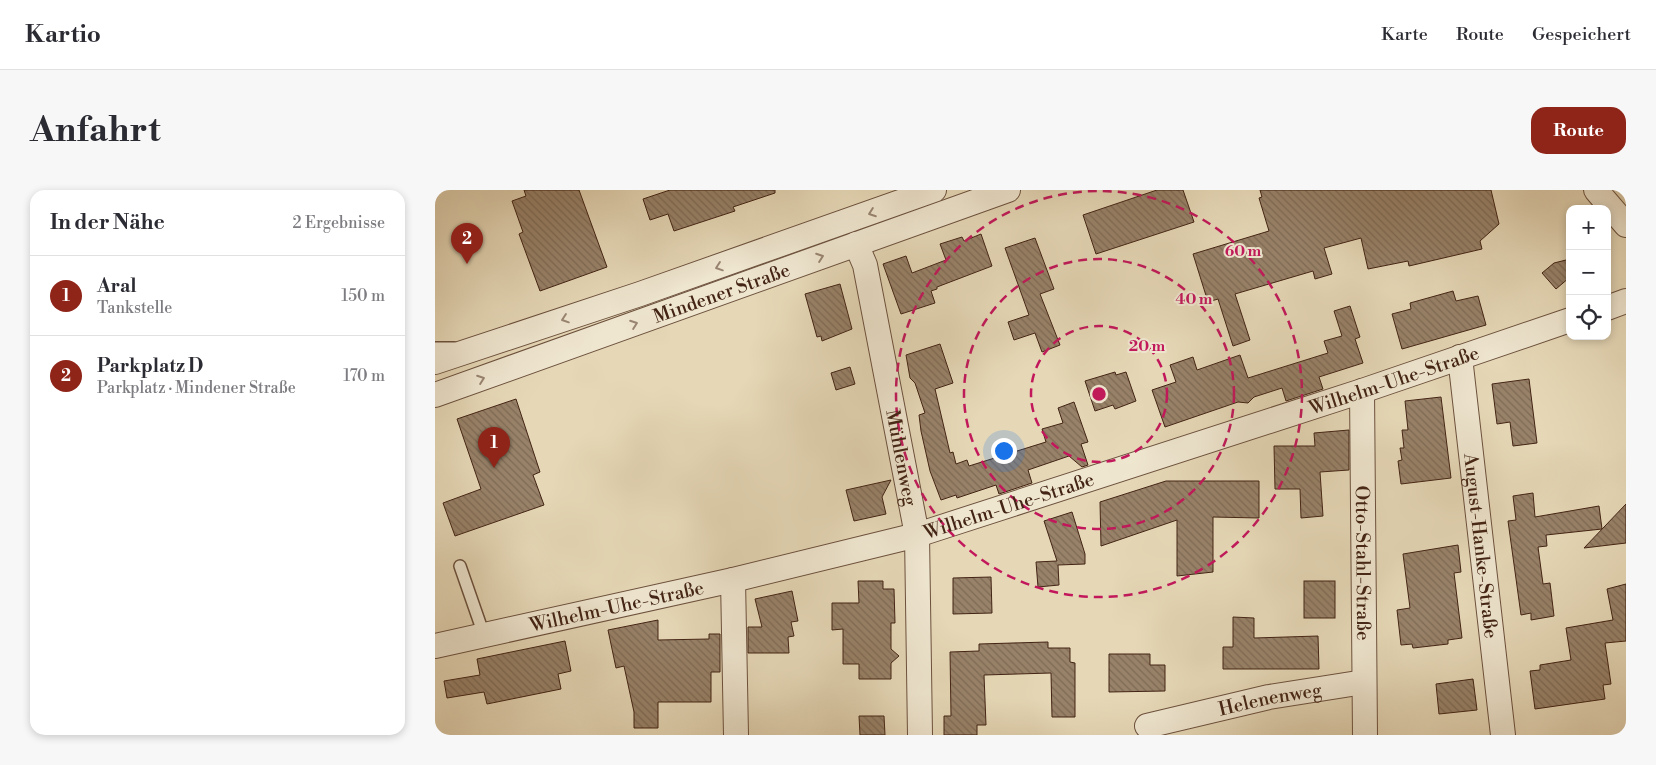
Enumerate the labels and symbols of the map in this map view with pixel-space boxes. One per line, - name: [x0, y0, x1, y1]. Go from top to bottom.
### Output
- one-way arrow: [868, 207, 876, 217]
- pin: 2: [451, 223, 483, 264]
- text: 60 m: [1225, 242, 1262, 261]
- one-way arrow: [815, 253, 823, 263]
- street label: Mindener Straße: [650, 258, 793, 329]
- one-way arrow: [715, 261, 723, 271]
- text: 40 m: [1175, 290, 1213, 309]
- one-way arrow: [561, 314, 569, 324]
- one-way arrow: [629, 320, 638, 330]
- text: 20 m: [1129, 337, 1166, 356]
- street label: Wilhelm-Uhe-Straße: [1305, 341, 1482, 421]
- one-way arrow: [476, 375, 485, 385]
- centre of rings: [1090, 385, 1108, 403]
- street label: Mühlenweg: [880, 407, 922, 508]
- pin: 1: [478, 427, 510, 468]
- your location: [991, 438, 1017, 464]
- street label: August-Hanke-Straße: [1458, 451, 1503, 640]
- street label: Wilhelm-Uhe-Straße: [920, 467, 1097, 545]
- street label: Otto-Stahl-Straße: [1350, 485, 1375, 641]
- street label: Wilhelm-Uhe-Straße: [526, 576, 706, 638]
- street label: Helenenweg: [1216, 678, 1324, 722]

